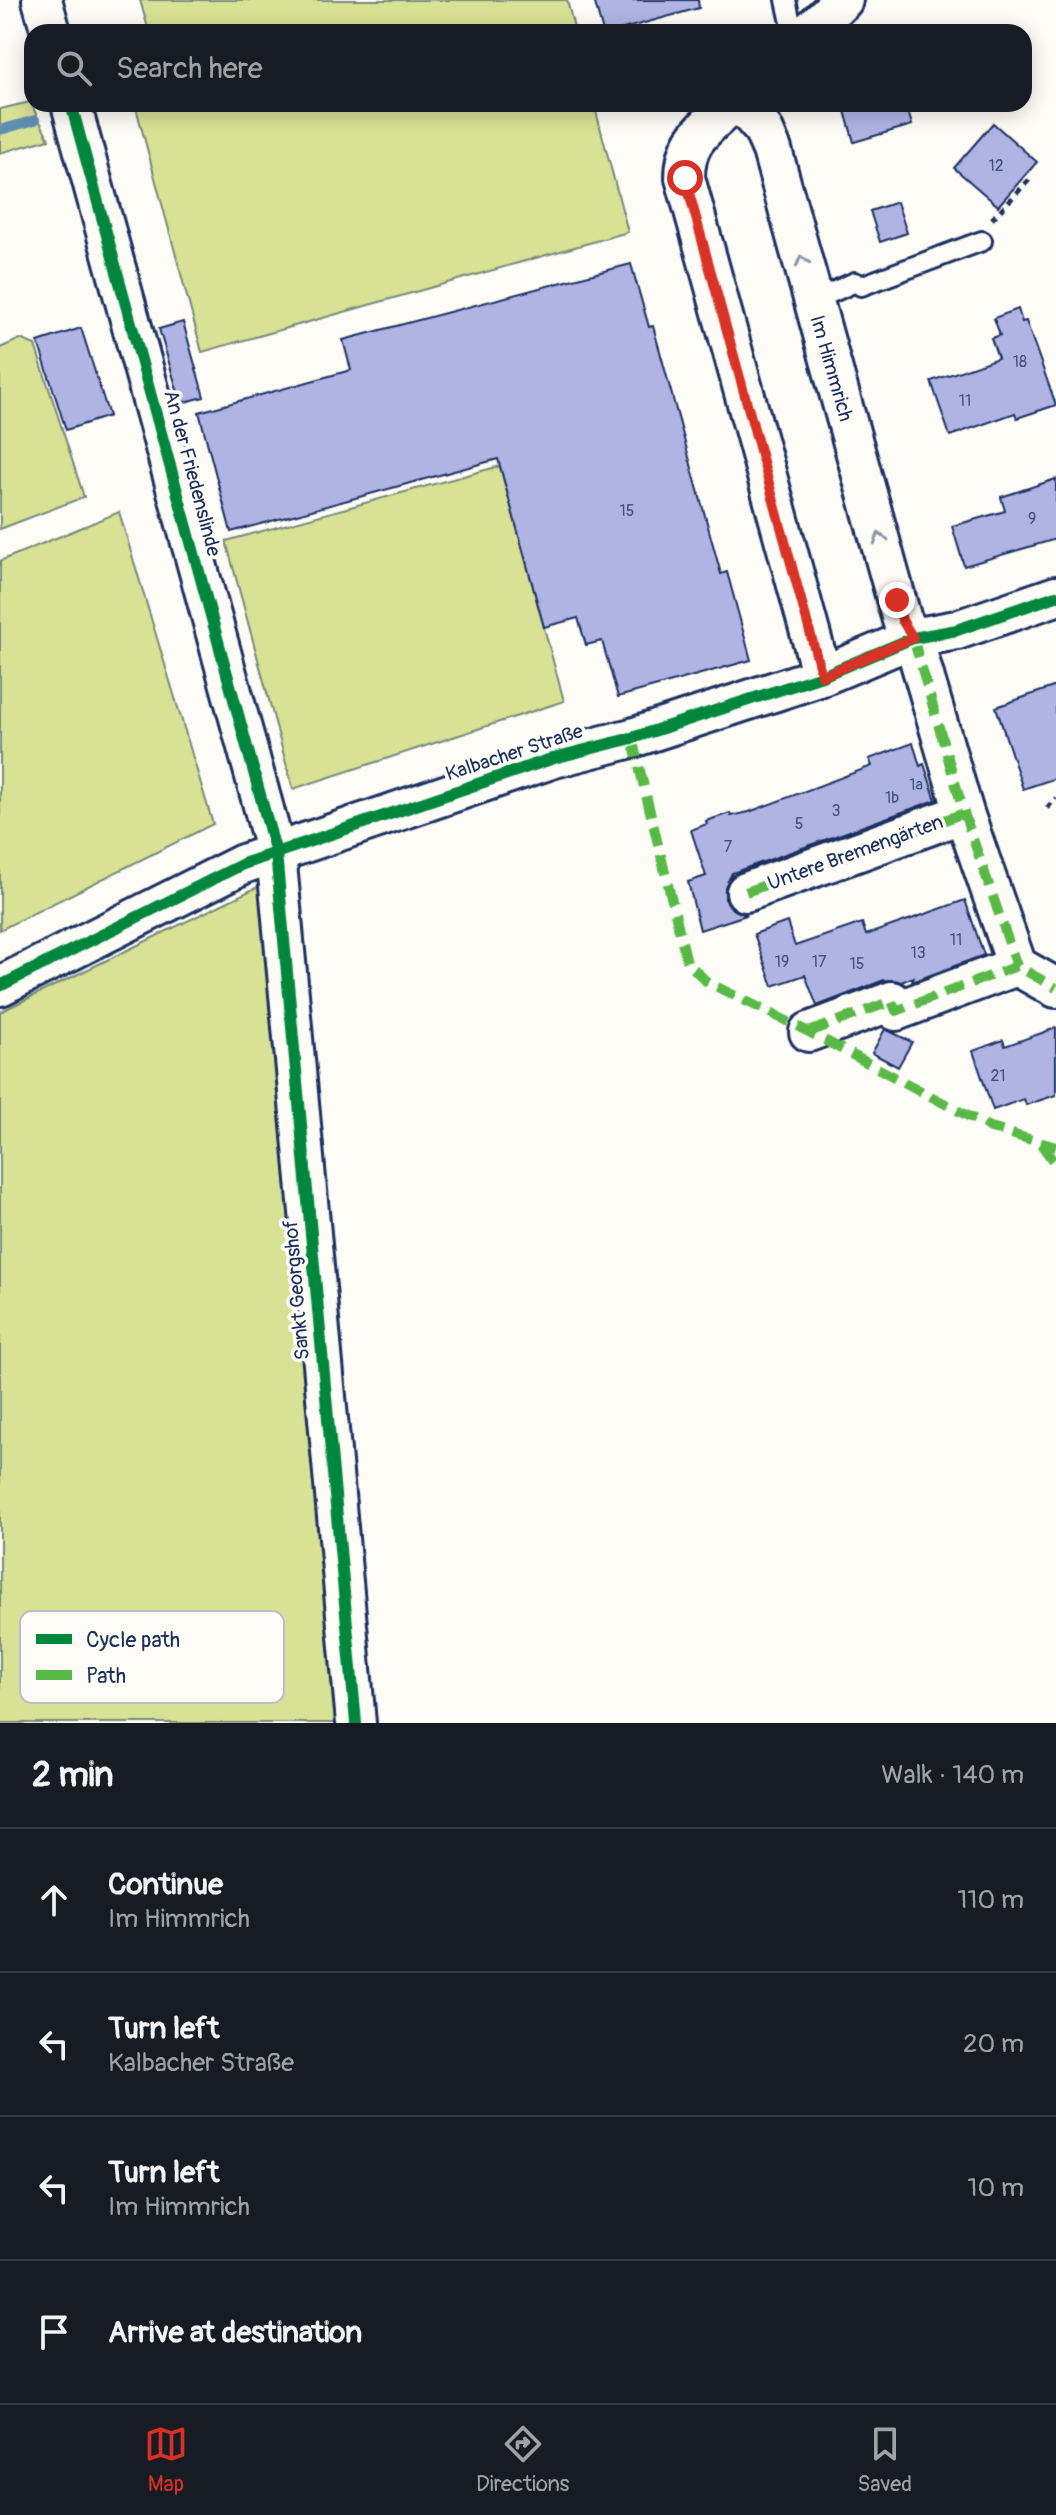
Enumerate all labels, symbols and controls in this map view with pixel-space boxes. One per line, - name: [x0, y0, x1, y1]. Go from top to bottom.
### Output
- search box: [24, 24, 1032, 112]
- icon: search: [52, 46, 96, 90]
- text: Search here: [116, 50, 263, 87]
- house number: 12: [988, 156, 1004, 176]
- route start: [667, 160, 703, 196]
- one-way arrow: [795, 254, 811, 268]
- street label: Im Himmrich: [804, 312, 859, 424]
- house number: 18: [1013, 352, 1027, 372]
- street label: An der Friedenslinde: [158, 387, 227, 559]
- house number: 11: [959, 391, 971, 411]
- house number: 15: [620, 501, 634, 521]
- house number: 9: [1028, 509, 1036, 529]
- one-way arrow: [873, 532, 889, 545]
- route end: [879, 582, 915, 618]
- street label: Kalbacher Straße: [442, 718, 586, 786]
- house number: 1a: [909, 775, 923, 795]
- house number: 1b: [885, 788, 899, 808]
- house number: 3: [832, 801, 841, 821]
- street label: Untere Bremengärten: [764, 809, 946, 896]
- house number: 5: [795, 814, 803, 834]
- house number: 7: [724, 837, 733, 857]
- house number: 11: [950, 930, 962, 950]
- house number: 13: [910, 943, 926, 963]
- house number: 19: [775, 952, 789, 972]
- house number: 17: [812, 952, 827, 972]
- house number: 15: [850, 954, 864, 974]
- house number: 21: [990, 1066, 1006, 1086]
- street label: Sankt Georgshof: [278, 1219, 315, 1361]
- legend: [20, 1611, 284, 1703]
- text: Cycle path: [86, 1626, 180, 1654]
- text: Path: [86, 1662, 126, 1690]
- text: 2 min: [32, 1754, 114, 1797]
- text: Walk · 140 m: [881, 1759, 1024, 1791]
- text: Continue: [108, 1866, 223, 1903]
- icon: ahead: [32, 1878, 76, 1922]
- text: 110 m: [957, 1884, 1024, 1916]
- text: Im Himmrich: [108, 1903, 250, 1935]
- text: Turn left: [108, 2010, 219, 2047]
- icon: left: [32, 2022, 76, 2066]
- text: 20 m: [963, 2028, 1024, 2060]
- text: Kalbacher Straße: [108, 2047, 294, 2079]
- text: Turn left: [108, 2154, 219, 2191]
- icon: left: [32, 2166, 76, 2210]
- text: 10 m: [967, 2172, 1024, 2204]
- text: Im Himmrich: [108, 2191, 250, 2223]
- icon: arrive: [32, 2310, 76, 2354]
- text: Arrive at destination: [108, 2314, 362, 2351]
- tab: Map: [144, 2422, 188, 2498]
- tab: Directions: [476, 2422, 569, 2498]
- tab: Saved: [857, 2422, 912, 2498]

